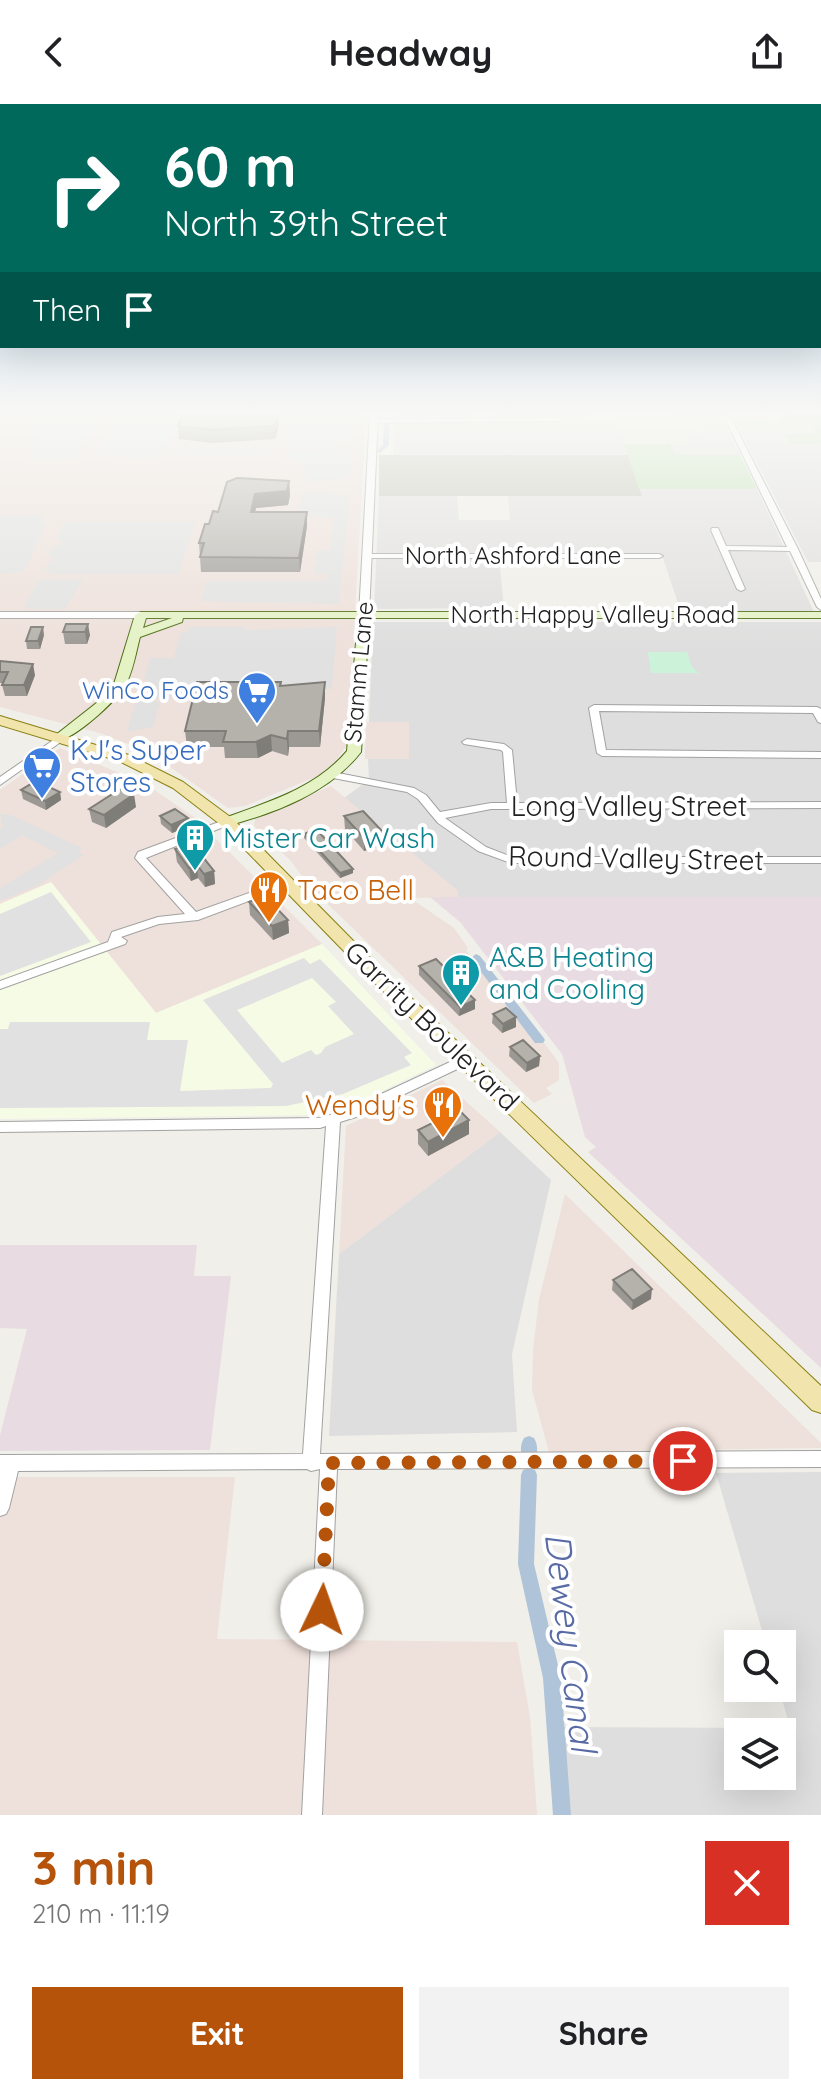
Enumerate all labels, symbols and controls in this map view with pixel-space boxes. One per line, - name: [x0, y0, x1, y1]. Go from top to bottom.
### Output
- icon: back: [32, 30, 76, 74]
- text: Headway: [328, 30, 493, 75]
- icon: share: [745, 30, 789, 74]
- text: 60 m: [164, 131, 297, 201]
- icon: right: [32, 136, 136, 240]
- text: North 39th Street: [164, 200, 448, 245]
- icon: arrive: [117, 288, 161, 332]
- text: Then: [32, 291, 101, 329]
- street label: North Ashford Lane: [405, 540, 621, 570]
- street label: North Happy Valley Road: [451, 599, 735, 629]
- street label: Stamm Lane: [337, 600, 379, 744]
- supermarket icon: WinCo Foods: [236, 670, 278, 725]
- place label: WinCo Foods: [82, 675, 229, 705]
- place label: KJ's Super Stores: [70, 732, 206, 799]
- supermarket icon: KJ's Super Stores: [21, 745, 63, 800]
- street label: Long Valley Street: [511, 788, 747, 823]
- building icon: Mister Car Wash: [174, 817, 216, 872]
- place label: Mister Car Wash: [223, 820, 435, 855]
- street label: Round Valley Street: [508, 838, 764, 877]
- restaurant icon: Taco Bell: [248, 869, 290, 924]
- place label: Taco Bell: [297, 872, 414, 907]
- street label: Garrity Boulevard: [338, 933, 527, 1118]
- place label: A&B Heating and Cooling: [489, 939, 654, 1006]
- building icon: A&B Heating and Cooling: [440, 952, 482, 1007]
- restaurant icon: Wendy's: [422, 1084, 464, 1139]
- place label: Wendy's: [305, 1087, 415, 1122]
- pin: [649, 1427, 717, 1495]
- icon: arrive: [661, 1439, 705, 1483]
- water label: Dewey Canal: [536, 1530, 608, 1758]
- position arrow: [280, 1568, 364, 1652]
- map controls: [724, 1630, 796, 1790]
- button: search: [724, 1630, 796, 1702]
- button: layers: [724, 1718, 796, 1790]
- text: 3 min: [32, 1837, 155, 1897]
- button: close: [705, 1841, 789, 1925]
- text: 210 m · 11:19: [32, 1897, 170, 1930]
- button: Exit: [32, 1987, 403, 2079]
- button: Share: [419, 1987, 789, 2079]

